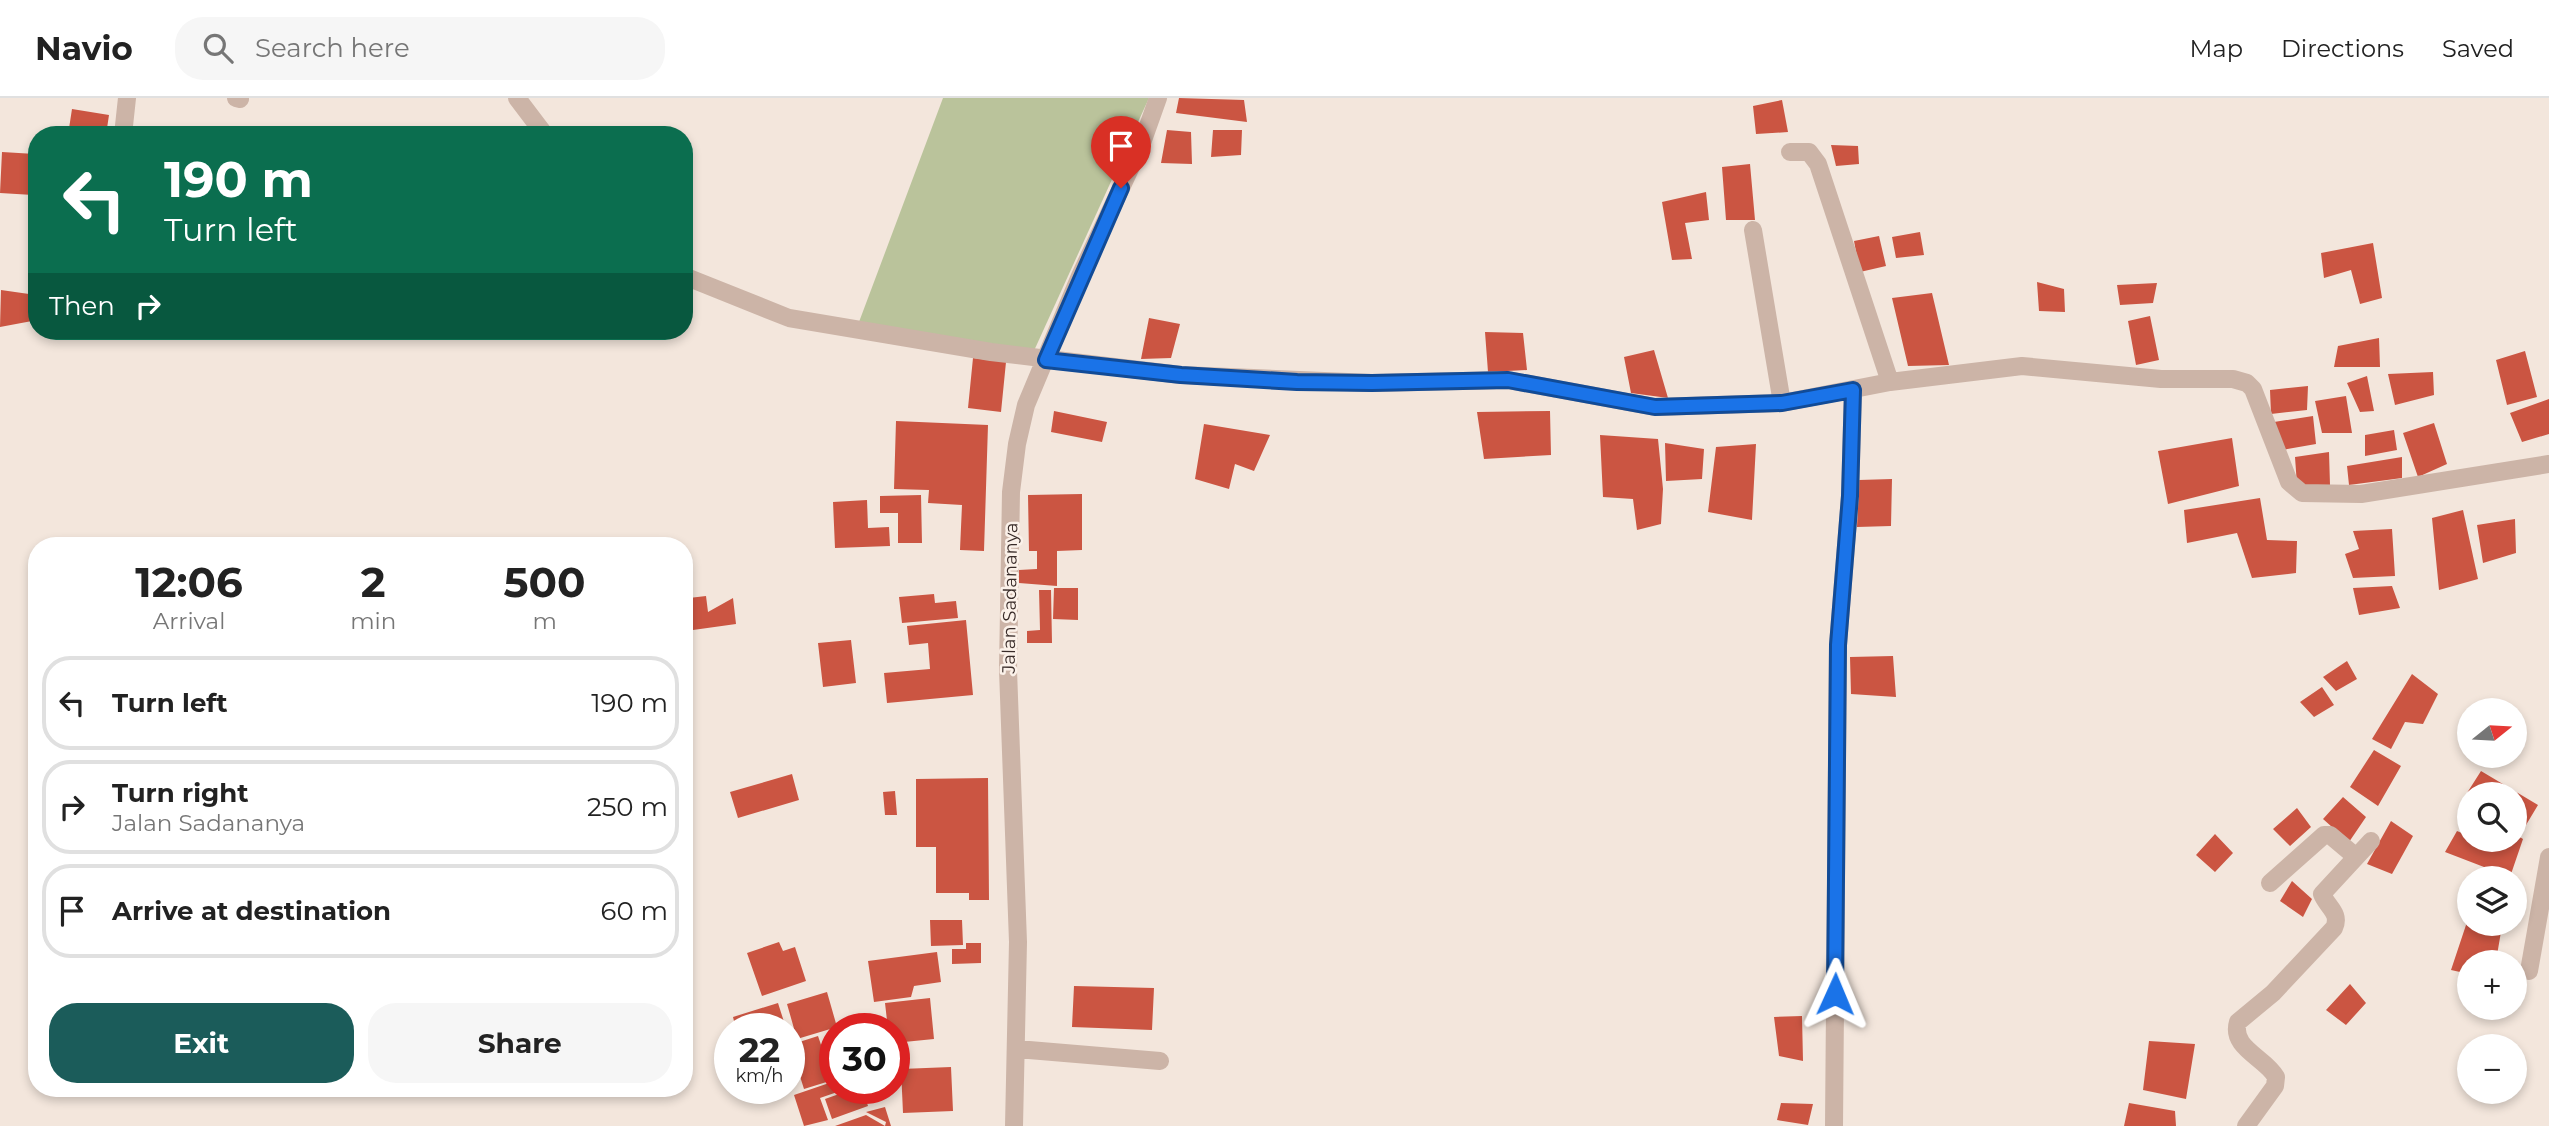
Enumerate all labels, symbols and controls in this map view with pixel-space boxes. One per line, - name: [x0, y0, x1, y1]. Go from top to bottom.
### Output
- search box: [175, 17, 665, 80]
- text: Navio: [35, 28, 133, 68]
- icon: search: [199, 29, 237, 67]
- text: Search here: [255, 32, 410, 64]
- text: Map: [2190, 34, 2243, 63]
- text: Directions: [2281, 34, 2404, 63]
- text: Saved: [2442, 34, 2514, 63]
- pin: [1091, 116, 1151, 188]
- icon: arrive: [1102, 127, 1140, 165]
- text: 190 m: [164, 150, 313, 209]
- icon: left: [49, 154, 140, 245]
- text: Turn left: [164, 210, 298, 249]
- icon: right: [129, 287, 167, 325]
- text: Then: [49, 290, 115, 322]
- street label: Jalan Sadananya: [998, 522, 1022, 675]
- text: 12:06: [135, 556, 243, 608]
- text: 2: [361, 556, 386, 608]
- text: 500: [504, 556, 586, 608]
- text: Arrival: [153, 607, 225, 635]
- text: min: [350, 607, 396, 635]
- text: m: [532, 607, 557, 635]
- icon: left: [53, 684, 91, 722]
- text: Turn left: [112, 687, 228, 719]
- text: 190 m: [591, 687, 668, 719]
- north arrow: [2457, 698, 2527, 768]
- map controls: [2457, 698, 2527, 1104]
- text: Turn right: [112, 777, 248, 809]
- button: search: [2457, 782, 2527, 852]
- icon: right: [53, 788, 91, 826]
- text: 250 m: [587, 791, 668, 823]
- text: Jalan Sadananya: [112, 809, 305, 837]
- button: layers: [2457, 866, 2527, 936]
- icon: arrive: [53, 892, 91, 930]
- text: Arrive at destination: [112, 895, 391, 927]
- text: 60 m: [601, 895, 668, 927]
- button: +: [2457, 950, 2527, 1020]
- position arrow: [1798, 957, 1872, 1031]
- button: Exit: [49, 1003, 354, 1083]
- button: Share: [368, 1003, 672, 1083]
- speed limit sign: 30: [819, 1013, 910, 1104]
- text: 22: [739, 1028, 780, 1071]
- button: −: [2457, 1034, 2527, 1104]
- text: km/h: [735, 1065, 784, 1087]

